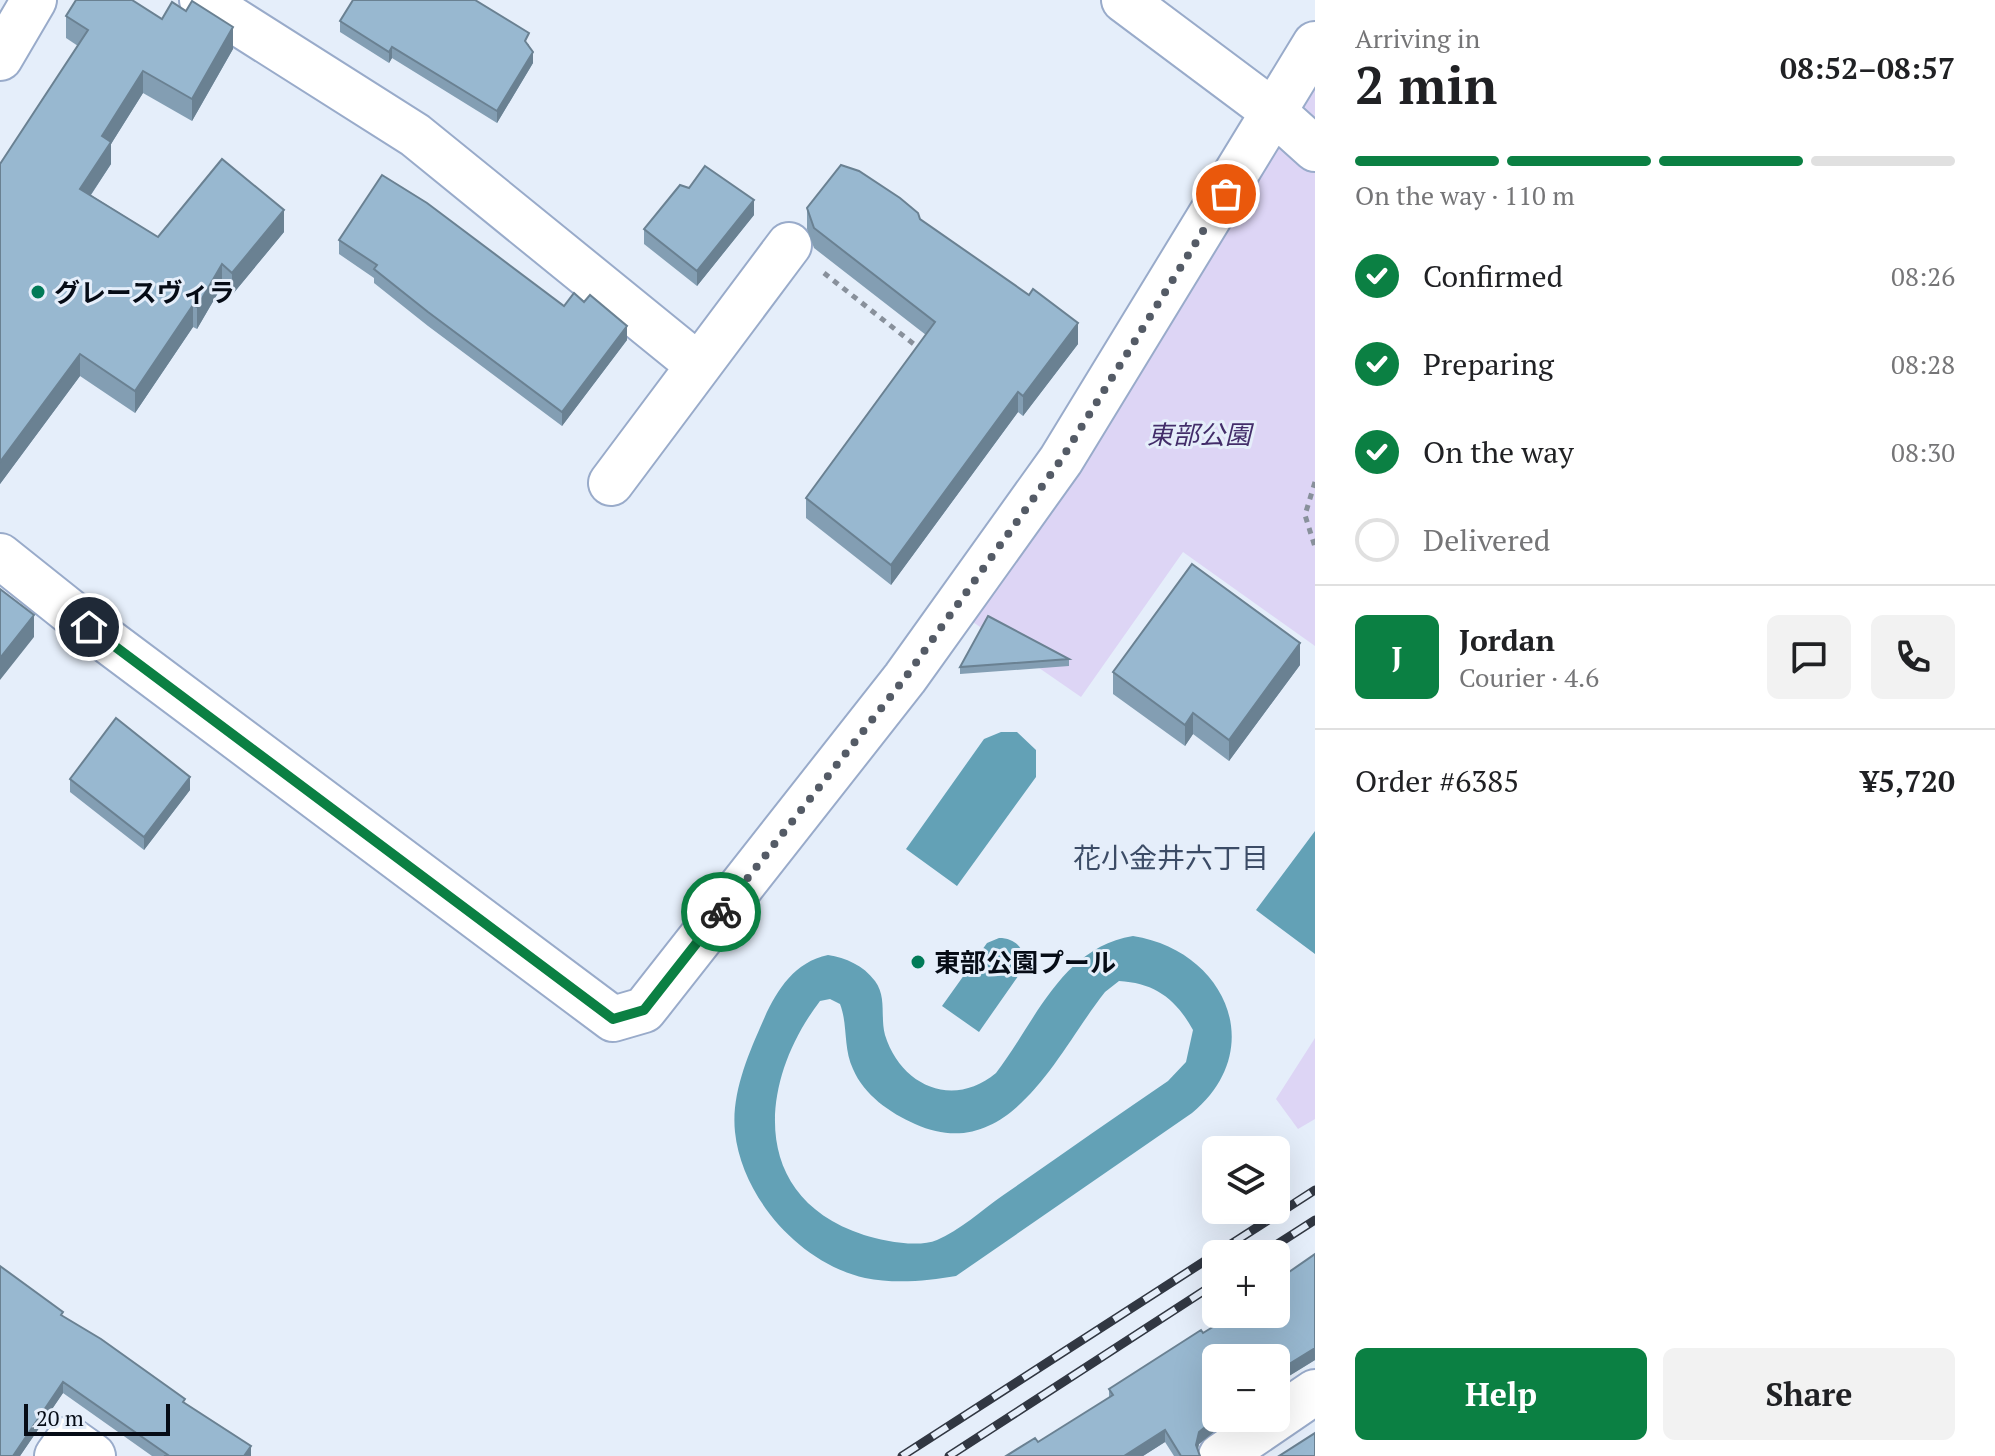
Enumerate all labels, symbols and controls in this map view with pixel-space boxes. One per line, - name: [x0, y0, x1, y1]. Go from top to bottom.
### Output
- text: Arriving in: [1355, 21, 1480, 55]
- text: 08:52–08:57: [1780, 48, 1955, 88]
- text: 2 min: [1355, 50, 1497, 119]
- pin: [1192, 160, 1260, 228]
- icon: bag: [1204, 172, 1248, 216]
- text: On the way · 110 m: [1355, 178, 1575, 212]
- icon: check: [1355, 254, 1399, 298]
- text: Confirmed: [1423, 256, 1563, 296]
- text: 08:26: [1891, 259, 1955, 293]
- place label: グレースヴィラ: [54, 275, 235, 309]
- marker: グレースヴィラ: [29, 283, 47, 301]
- icon: check: [1355, 342, 1399, 386]
- text: Preparing: [1423, 344, 1554, 384]
- text: 08:28: [1891, 347, 1955, 381]
- park label: 東部公園: [1147, 417, 1255, 451]
- icon: check: [1355, 430, 1399, 474]
- text: On the way: [1423, 432, 1574, 472]
- text: 08:30: [1891, 435, 1955, 469]
- text: Delivered: [1423, 520, 1550, 560]
- pin: [55, 593, 123, 661]
- icon: home: [67, 605, 111, 649]
- button: chat: [1767, 615, 1851, 699]
- button: phone: [1871, 615, 1955, 699]
- text: Jordan: [1459, 620, 1555, 660]
- text: J: [1392, 637, 1402, 677]
- text: Courier · 4.6: [1459, 660, 1599, 694]
- text: Order #6385: [1355, 761, 1519, 801]
- text: ¥5,720: [1861, 761, 1955, 801]
- district label: 花小金井六丁目: [1073, 839, 1269, 876]
- courier: [681, 872, 761, 952]
- icon: bike: [699, 890, 743, 934]
- place label: 東部公園プール: [934, 945, 1116, 979]
- marker: 東部公園プール: [909, 953, 927, 971]
- map controls: [1202, 1136, 1290, 1432]
- button: layers: [1202, 1136, 1290, 1224]
- button: +: [1202, 1240, 1290, 1328]
- button: −: [1202, 1344, 1290, 1432]
- button: Help: [1355, 1348, 1647, 1440]
- button: Share: [1663, 1348, 1955, 1440]
- scale bar: [24, 1400, 170, 1436]
- text: 20 m: [36, 1403, 84, 1432]

